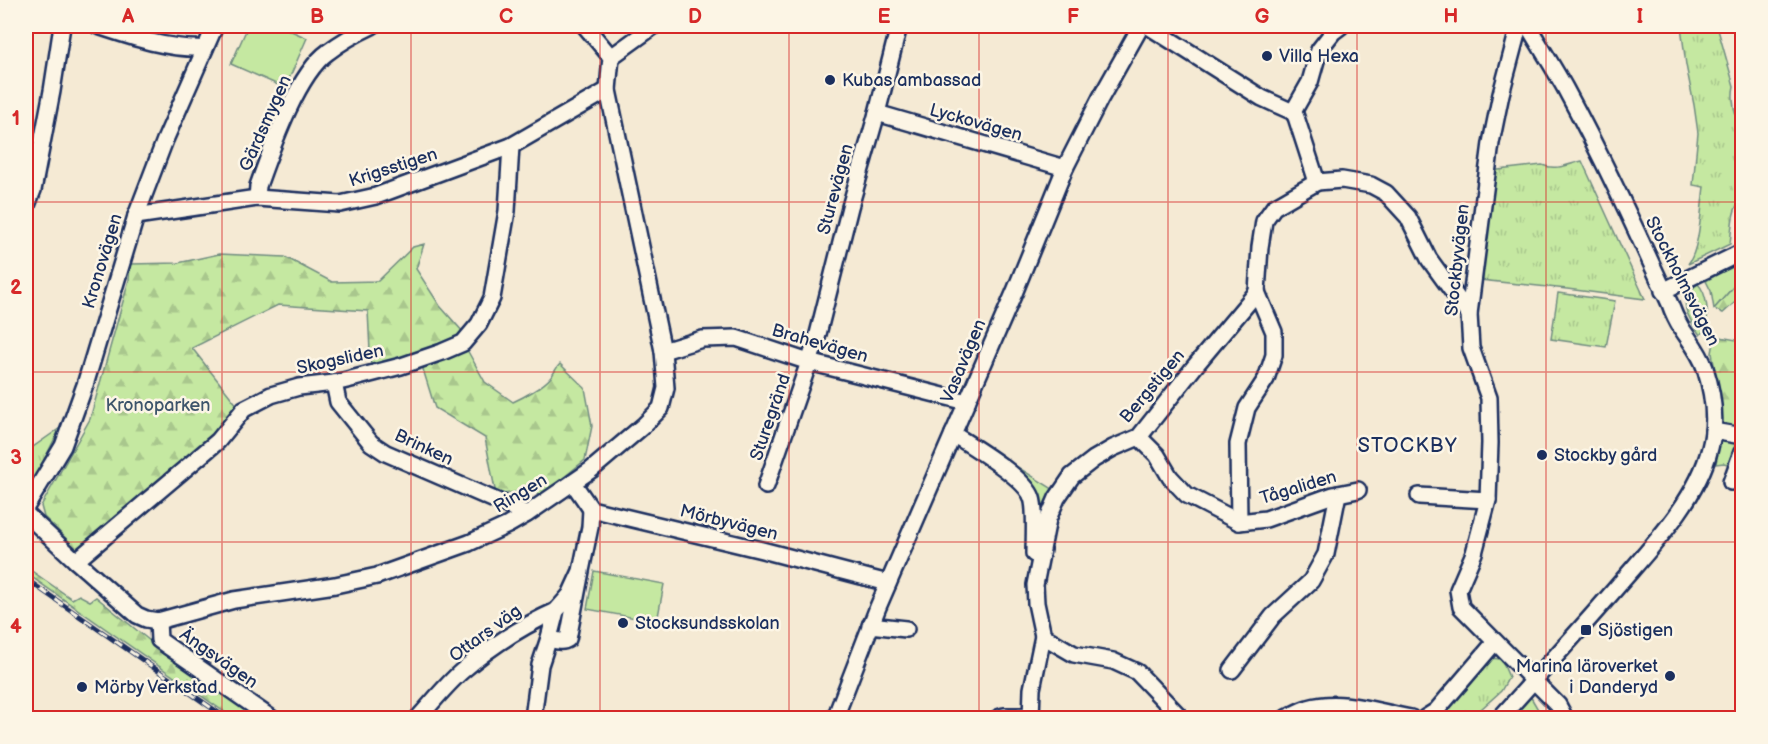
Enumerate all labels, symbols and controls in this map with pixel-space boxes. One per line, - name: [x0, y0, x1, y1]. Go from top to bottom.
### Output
- text: A: [121, 5, 135, 29]
- text: B: [310, 5, 324, 29]
- text: C: [499, 5, 513, 29]
- text: D: [688, 5, 702, 29]
- text: E: [878, 5, 891, 29]
- text: F: [1067, 5, 1079, 29]
- text: G: [1255, 5, 1270, 29]
- text: H: [1444, 5, 1458, 29]
- text: I: [1637, 5, 1643, 29]
- place label: Villa Hexa: [1279, 46, 1359, 67]
- marker: Villa Hexa: [1260, 49, 1274, 63]
- place label: Kubas ambassad: [842, 70, 981, 91]
- street label: Gärdsmygen: [235, 72, 296, 174]
- marker: Kubas ambassad: [823, 73, 837, 87]
- street label: Lyckovägen: [927, 99, 1025, 146]
- text: 1: [12, 107, 20, 131]
- street label: Sturevägen: [813, 142, 858, 237]
- street label: Krigsstigen: [346, 143, 440, 192]
- street label: Stockbyvägen: [1441, 203, 1474, 317]
- street label: Kronovägen: [78, 211, 127, 311]
- street label: Stockholmsvägen: [1641, 213, 1724, 349]
- text: 2: [10, 276, 22, 300]
- street label: Vasavägen: [936, 316, 990, 406]
- street label: Brahevägen: [769, 320, 870, 367]
- street label: Skogsliden: [295, 340, 385, 379]
- street label: Bergstigen: [1116, 345, 1189, 427]
- street label: Sturegränd: [746, 371, 795, 463]
- park label: Kronoparken: [106, 395, 210, 416]
- street label: Brinken: [391, 425, 457, 470]
- district label: STOCKBY: [1358, 434, 1458, 458]
- place label: Stockby gård: [1554, 445, 1657, 466]
- text: 3: [10, 446, 22, 470]
- marker: Stockby gård: [1535, 448, 1549, 462]
- street label: Tågaliden: [1257, 466, 1339, 509]
- street label: Ringen: [490, 469, 551, 517]
- street label: Mörbyvägen: [678, 500, 780, 545]
- street label: Ottars väg: [445, 600, 525, 666]
- place label: Stocksundsskolan: [635, 613, 780, 634]
- text: 4: [10, 615, 22, 639]
- marker: Stocksundsskolan: [616, 616, 630, 630]
- place label: Sjöstigen: [1598, 620, 1673, 641]
- street label: Ängsvägen: [176, 623, 262, 693]
- marker: Sjöstigen: [1579, 623, 1593, 637]
- place label: Marina läroverket i Danderyd: [1516, 656, 1658, 698]
- marker: Marina läroverket i Danderyd: [1663, 669, 1677, 683]
- place label: Mörby Verkstad: [94, 677, 217, 698]
- marker: Mörby Verkstad: [75, 680, 89, 694]

